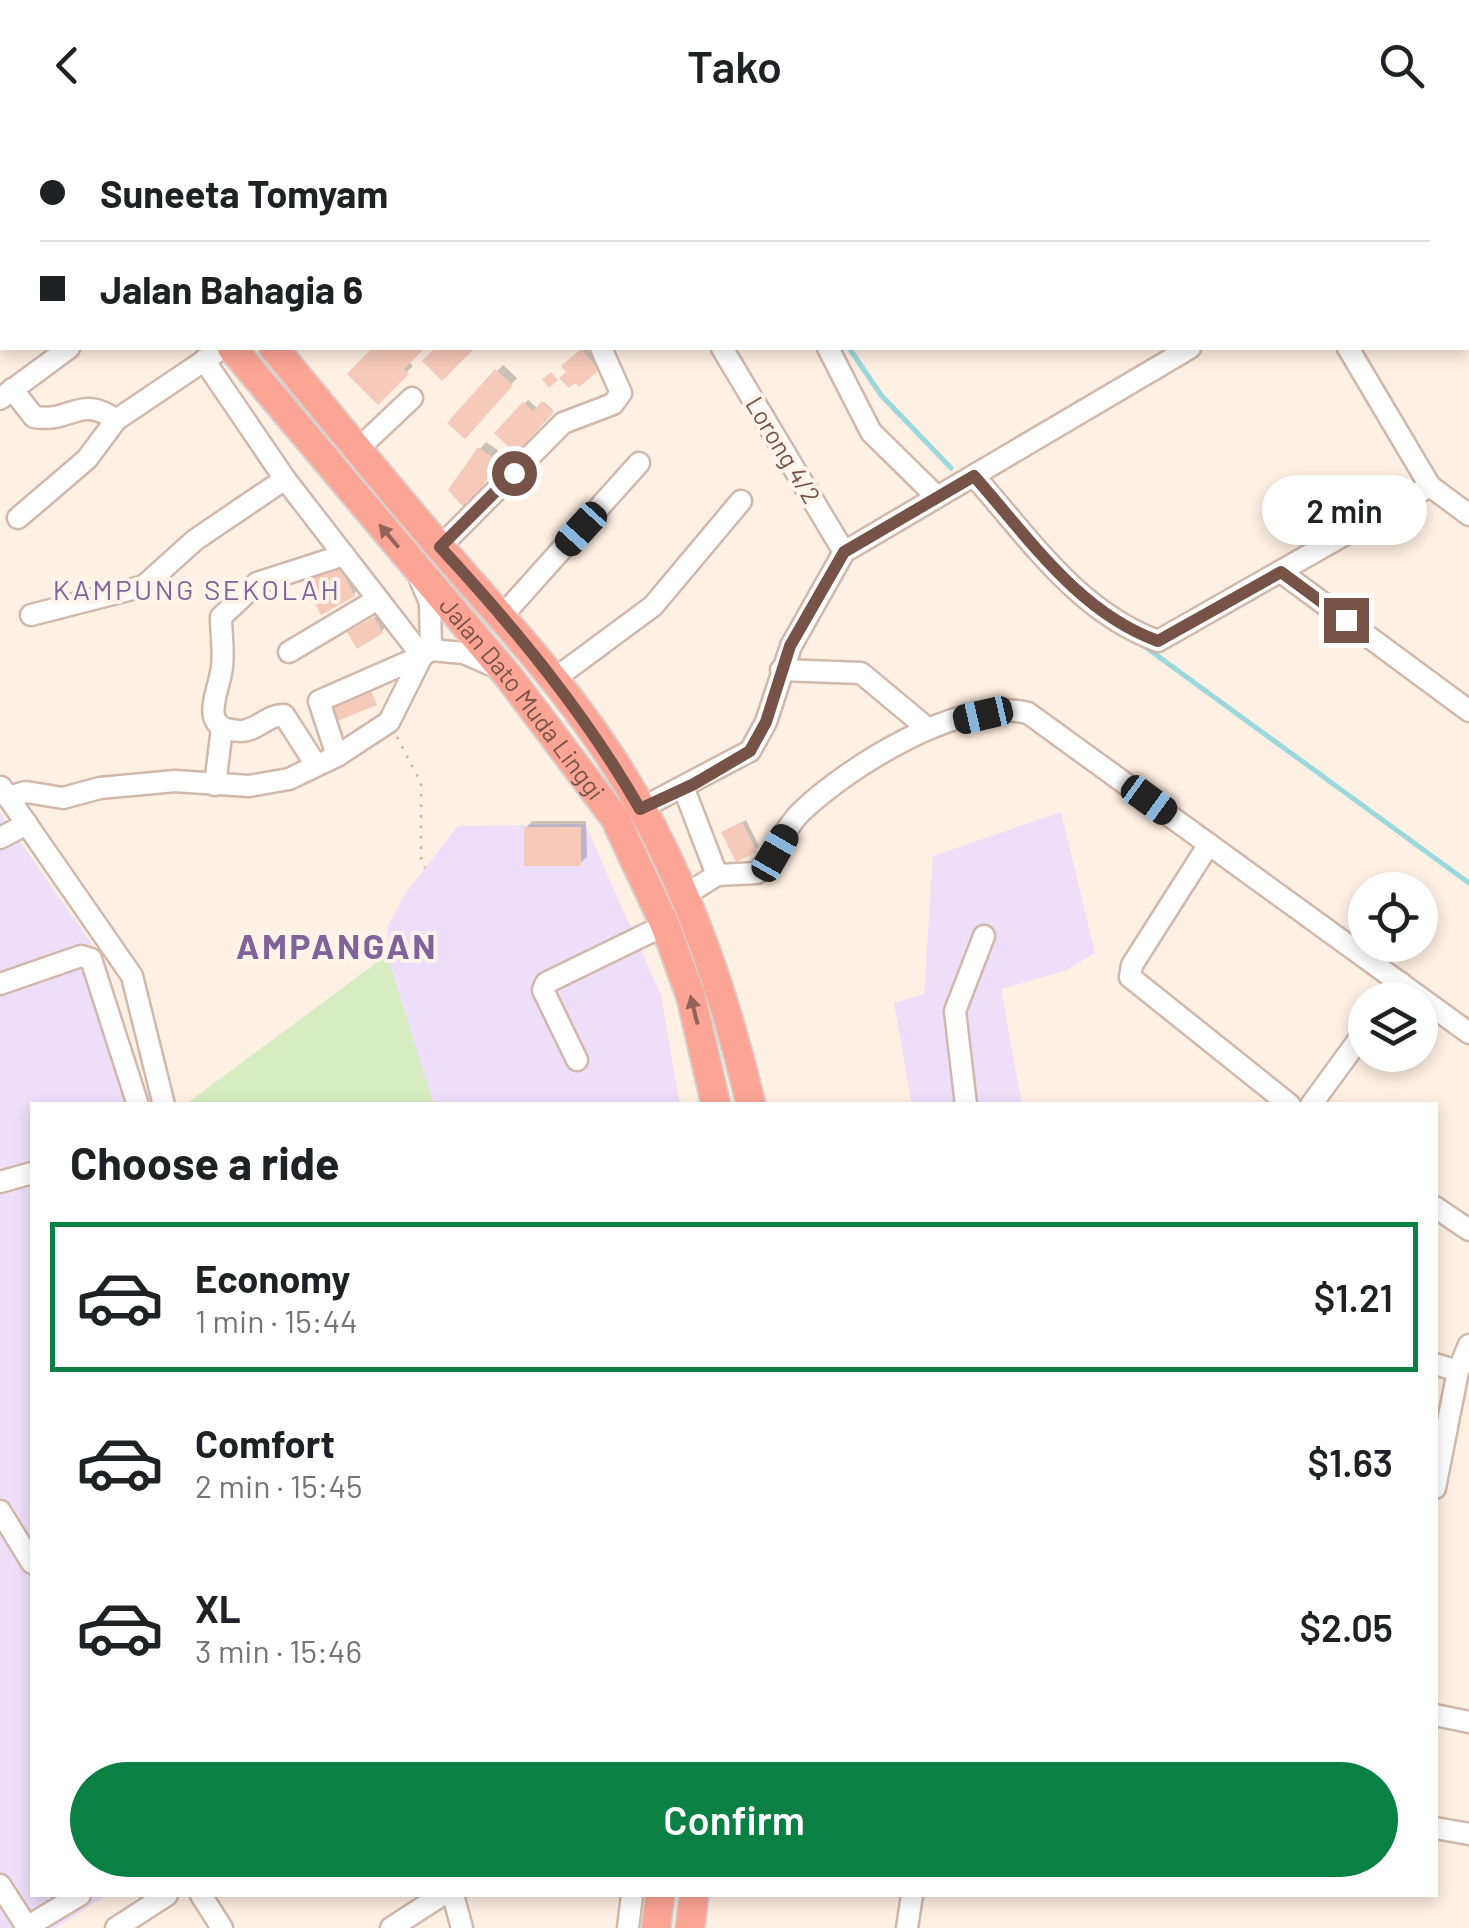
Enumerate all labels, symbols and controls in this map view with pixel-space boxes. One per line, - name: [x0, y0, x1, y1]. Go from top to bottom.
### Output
- icon: back: [40, 38, 95, 93]
- text: Tako: [687, 38, 782, 92]
- icon: search: [1374, 38, 1429, 93]
- text: Suneeta Tomyam: [100, 170, 388, 216]
- text: Jalan Bahagia 6: [100, 266, 363, 312]
- street label: Lorong 4/2: [740, 391, 827, 508]
- route start: [492, 451, 537, 496]
- callout: 2 min: [1264, 475, 1428, 545]
- text: 2 min: [1306, 491, 1383, 529]
- car: [550, 497, 612, 561]
- one-way arrow: [379, 523, 400, 548]
- district label: KAMPUNG SEKOLAH: [53, 572, 341, 606]
- street label: Jalan Dato Muda Linggi: [434, 590, 612, 805]
- route end: [1324, 598, 1369, 643]
- car: [950, 694, 1016, 736]
- car: [1116, 770, 1182, 830]
- car: [747, 820, 803, 886]
- map controls: [1348, 872, 1438, 1072]
- button: locate: [1348, 872, 1438, 962]
- district label: AMPANGAN: [236, 924, 438, 966]
- button: layers: [1348, 982, 1438, 1072]
- one-way arrow: [686, 994, 701, 1025]
- text: Choose a ride: [70, 1135, 340, 1189]
- icon: car: [75, 1252, 165, 1342]
- text: Economy: [195, 1255, 350, 1301]
- text: $1.21: [1314, 1274, 1393, 1320]
- text: 1 min · 15:44: [195, 1301, 358, 1339]
- icon: car: [75, 1417, 165, 1507]
- text: Comfort: [195, 1420, 335, 1466]
- text: $1.63: [1307, 1439, 1393, 1485]
- text: 2 min · 15:45: [195, 1466, 363, 1504]
- icon: car: [75, 1582, 165, 1672]
- text: XL: [195, 1585, 241, 1631]
- text: $2.05: [1300, 1604, 1393, 1650]
- text: 3 min · 15:46: [195, 1631, 362, 1669]
- button: Confirm: [70, 1762, 1398, 1877]

